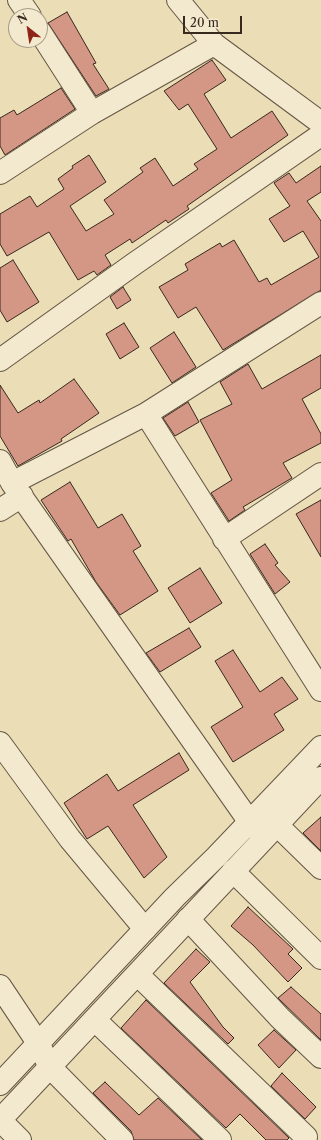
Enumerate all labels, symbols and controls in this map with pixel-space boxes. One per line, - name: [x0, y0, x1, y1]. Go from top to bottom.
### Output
- north arrow: [8, 8, 48, 48]
- scale bar: [185, 8, 244, 34]
- text: N: [15, 10, 30, 27]
- text: 20 m: [190, 15, 219, 30]

